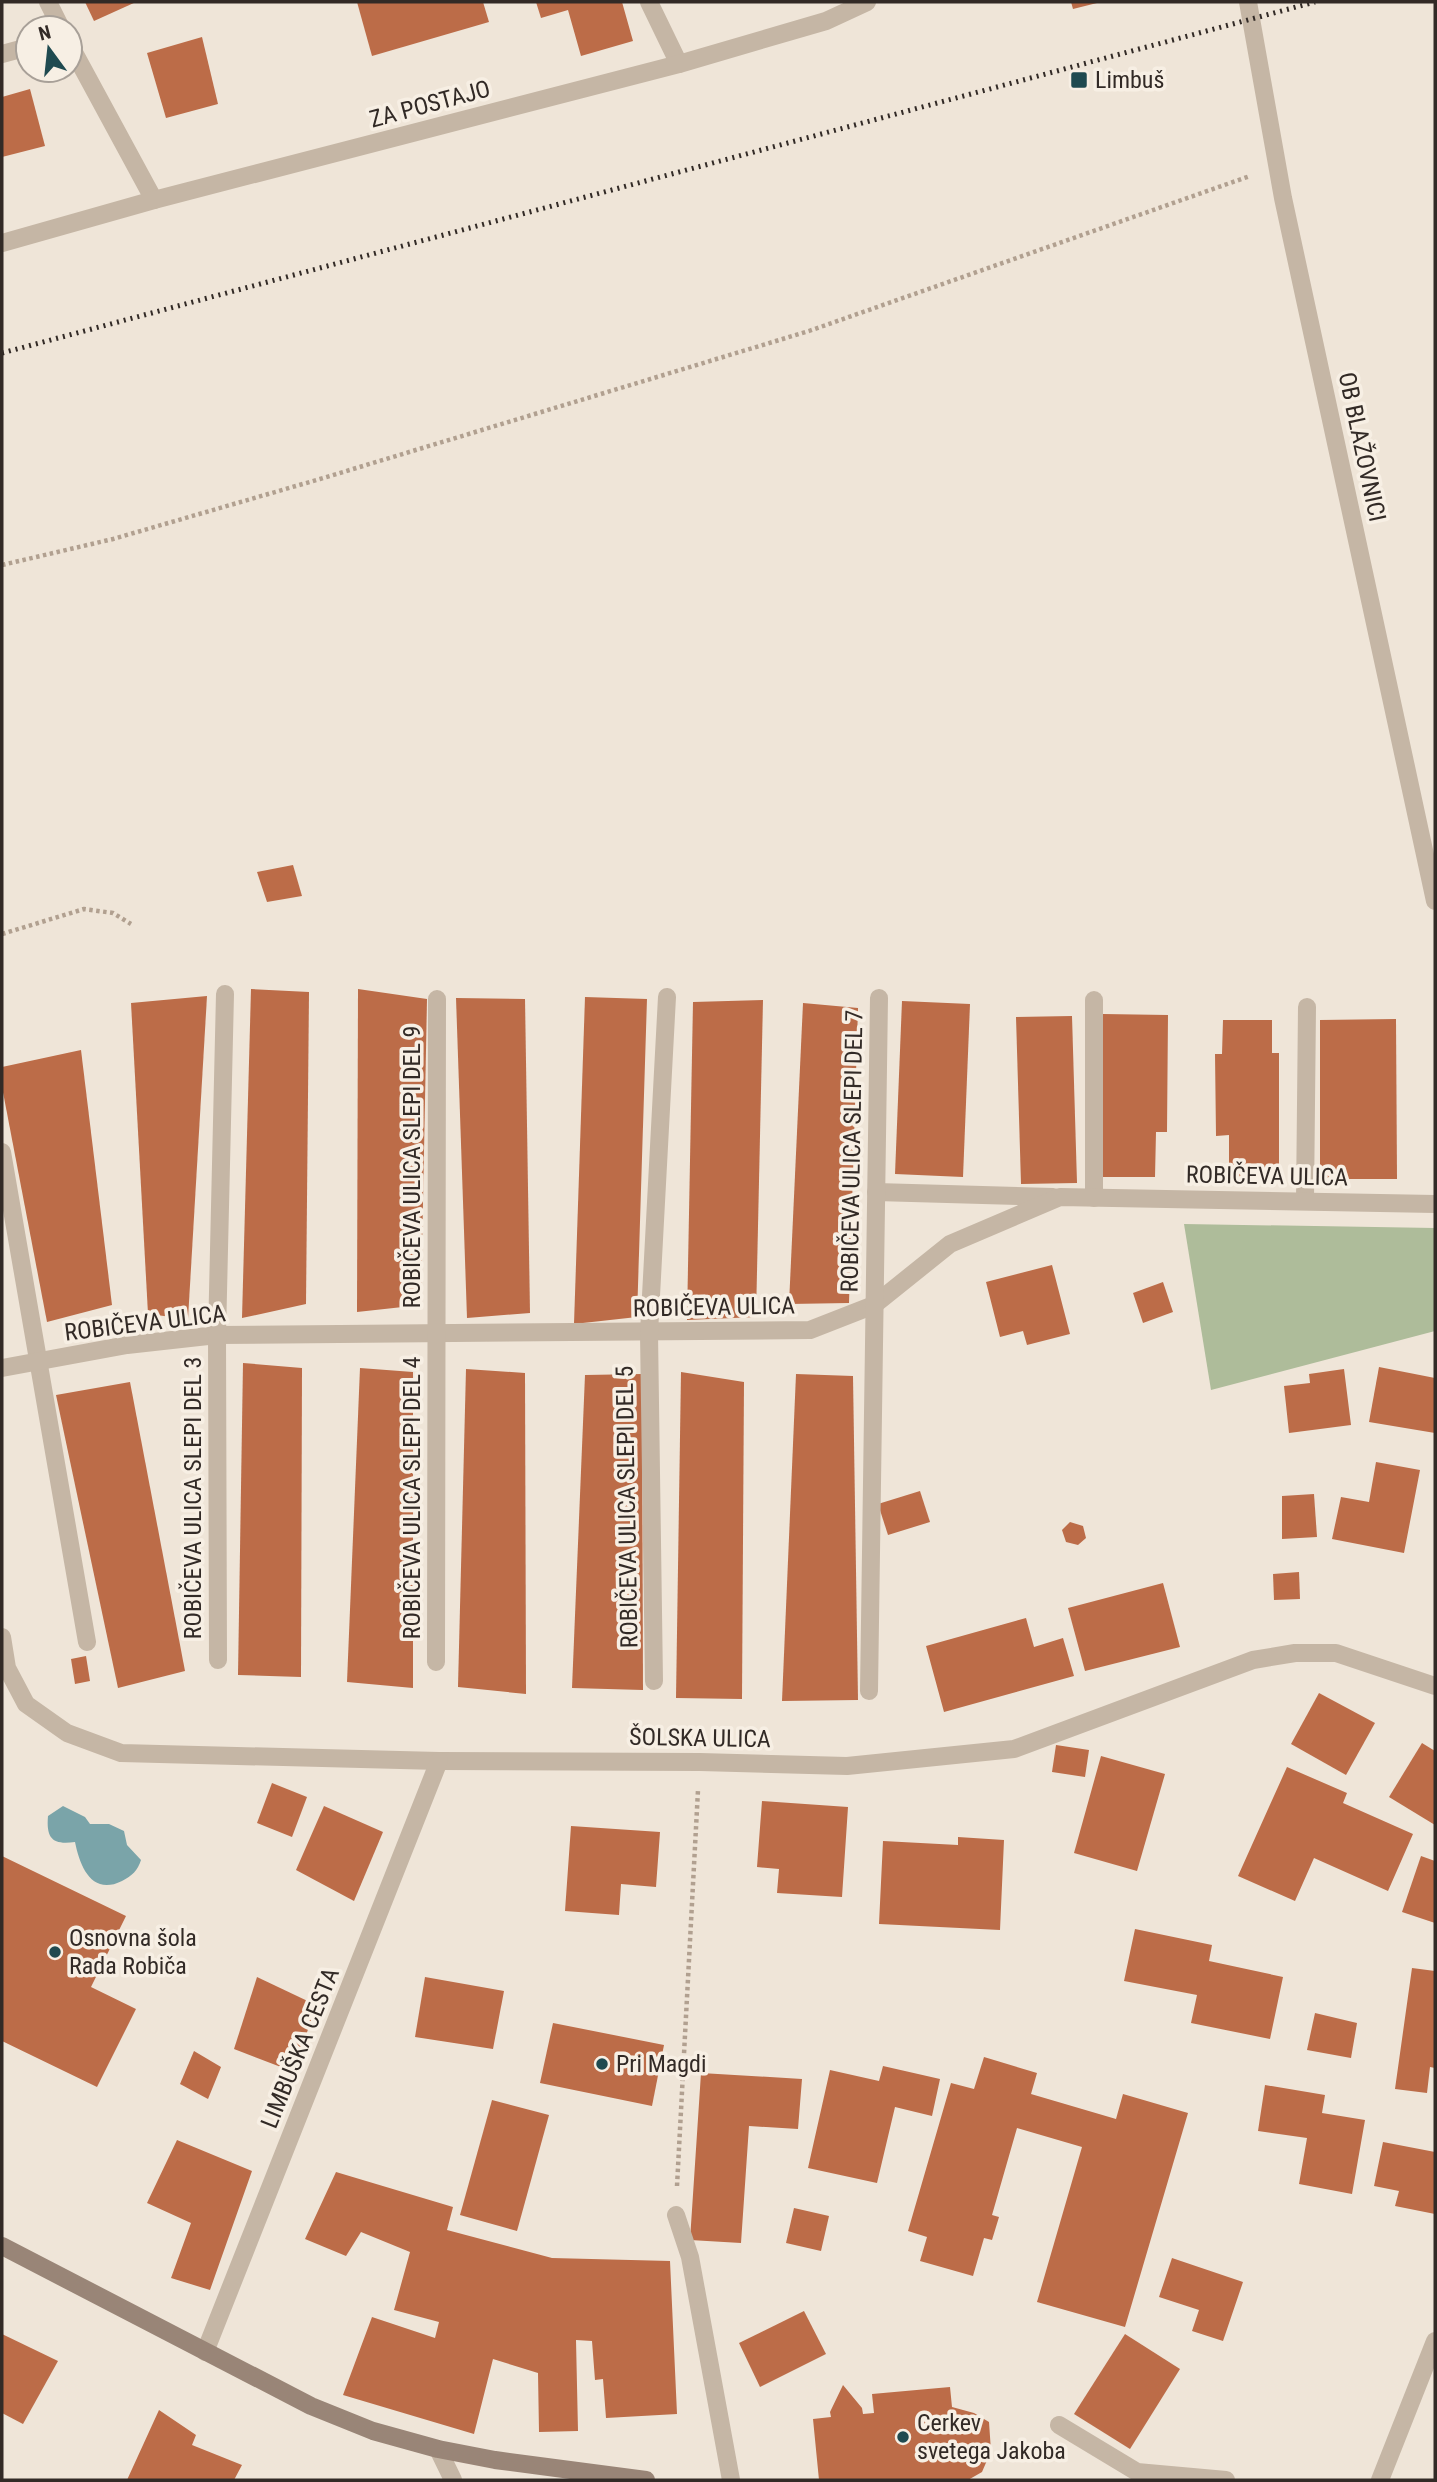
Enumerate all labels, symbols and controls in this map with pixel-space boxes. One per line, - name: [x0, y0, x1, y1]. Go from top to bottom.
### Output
- north arrow: [14, 14, 84, 84]
- text: N: [36, 20, 53, 46]
- place label: Limbuš: [1095, 66, 1164, 94]
- marker: Limbuš: [1069, 70, 1089, 90]
- street label: ZA POSTAJO: [367, 74, 493, 134]
- street label: OB BLAŽOVNICI: [1333, 370, 1391, 524]
- street label: ROBIČEVA ULICA SLEPI DEL 7: [835, 1009, 868, 1293]
- street label: ROBIČEVA ULICA SLEPI DEL 9: [397, 1026, 426, 1308]
- street label: ROBIČEVA ULICA: [1186, 1160, 1348, 1191]
- street label: ROBIČEVA ULICA: [633, 1291, 795, 1322]
- street label: ROBIČEVA ULICA: [63, 1298, 227, 1347]
- street label: ROBIČEVA ULICA SLEPI DEL 3: [178, 1357, 207, 1639]
- street label: ROBIČEVA ULICA SLEPI DEL 4: [397, 1357, 426, 1639]
- street label: ROBIČEVA ULICA SLEPI DEL 5: [610, 1365, 643, 1649]
- street label: ŠOLSKA ULICA: [629, 1723, 771, 1753]
- place label: Osnovna šola Rada Robiča: [69, 1924, 197, 1980]
- marker: Osnovna šola Rada Robiča: [47, 1944, 63, 1960]
- street label: LIMBUŠKA CESTA: [255, 1964, 345, 2132]
- place label: Pri Magdi: [616, 2050, 707, 2078]
- marker: Pri Magdi: [594, 2056, 610, 2072]
- place label: Cerkev svetega Jakoba: [917, 2409, 1066, 2465]
- marker: Cerkev svetega Jakoba: [895, 2429, 911, 2445]

